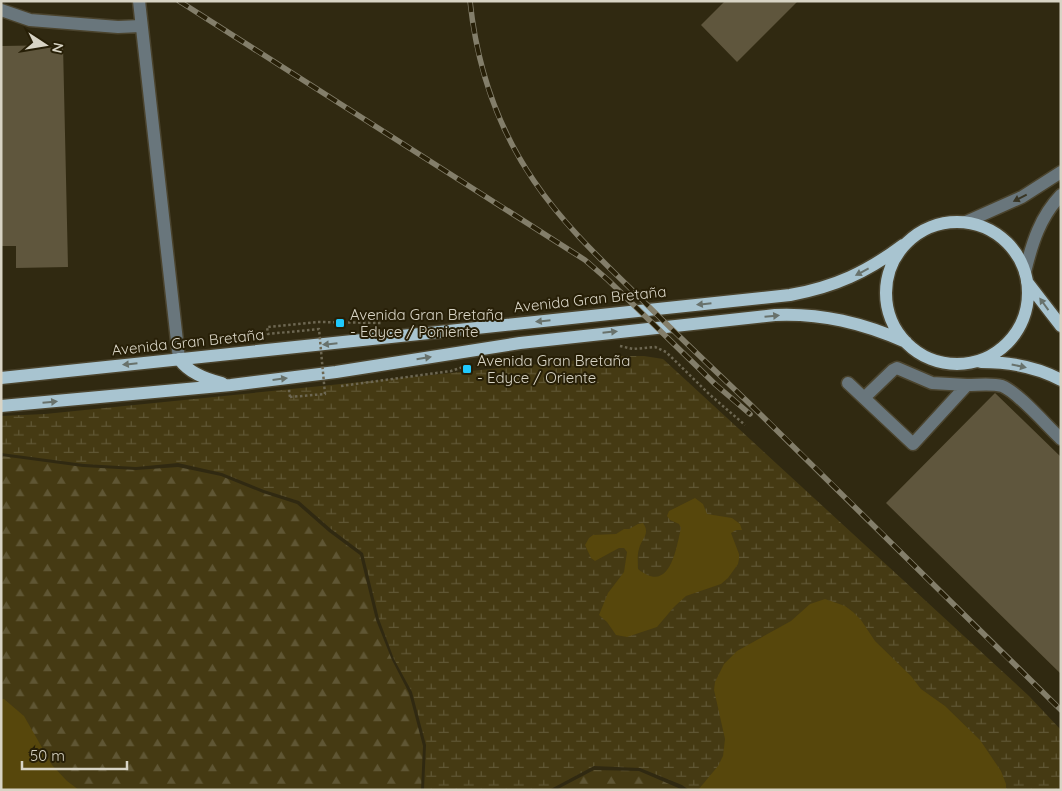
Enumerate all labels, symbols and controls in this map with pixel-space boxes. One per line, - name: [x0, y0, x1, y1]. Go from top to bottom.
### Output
- north arrow: [20, 20, 70, 70]
- text: N: [48, 41, 68, 55]
- one-way arrow: [1012, 194, 1027, 202]
- one-way arrow: [855, 268, 870, 276]
- street label: Avenida Gran Bretaña: [513, 282, 667, 316]
- one-way arrow: [1039, 297, 1049, 311]
- one-way arrow: [696, 300, 712, 308]
- place label: Avenida Gran Bretaña - Edyce / Poniente: [350, 305, 503, 341]
- one-way arrow: [764, 311, 780, 319]
- marker: Avenida Gran Bretaña - Edyce / Poniente: [334, 317, 346, 329]
- one-way arrow: [534, 317, 550, 325]
- street label: Avenida Gran Bretaña: [111, 325, 265, 359]
- one-way arrow: [603, 328, 619, 336]
- one-way arrow: [322, 340, 338, 348]
- place label: Avenida Gran Bretaña - Edyce / Oriente: [477, 351, 630, 387]
- one-way arrow: [417, 354, 433, 362]
- one-way arrow: [122, 361, 138, 369]
- one-way arrow: [1012, 362, 1027, 370]
- marker: Avenida Gran Bretaña - Edyce / Oriente: [461, 363, 473, 375]
- one-way arrow: [272, 375, 288, 383]
- one-way arrow: [42, 398, 58, 406]
- scale bar: [22, 738, 128, 770]
- text: 50 m: [30, 746, 65, 765]

